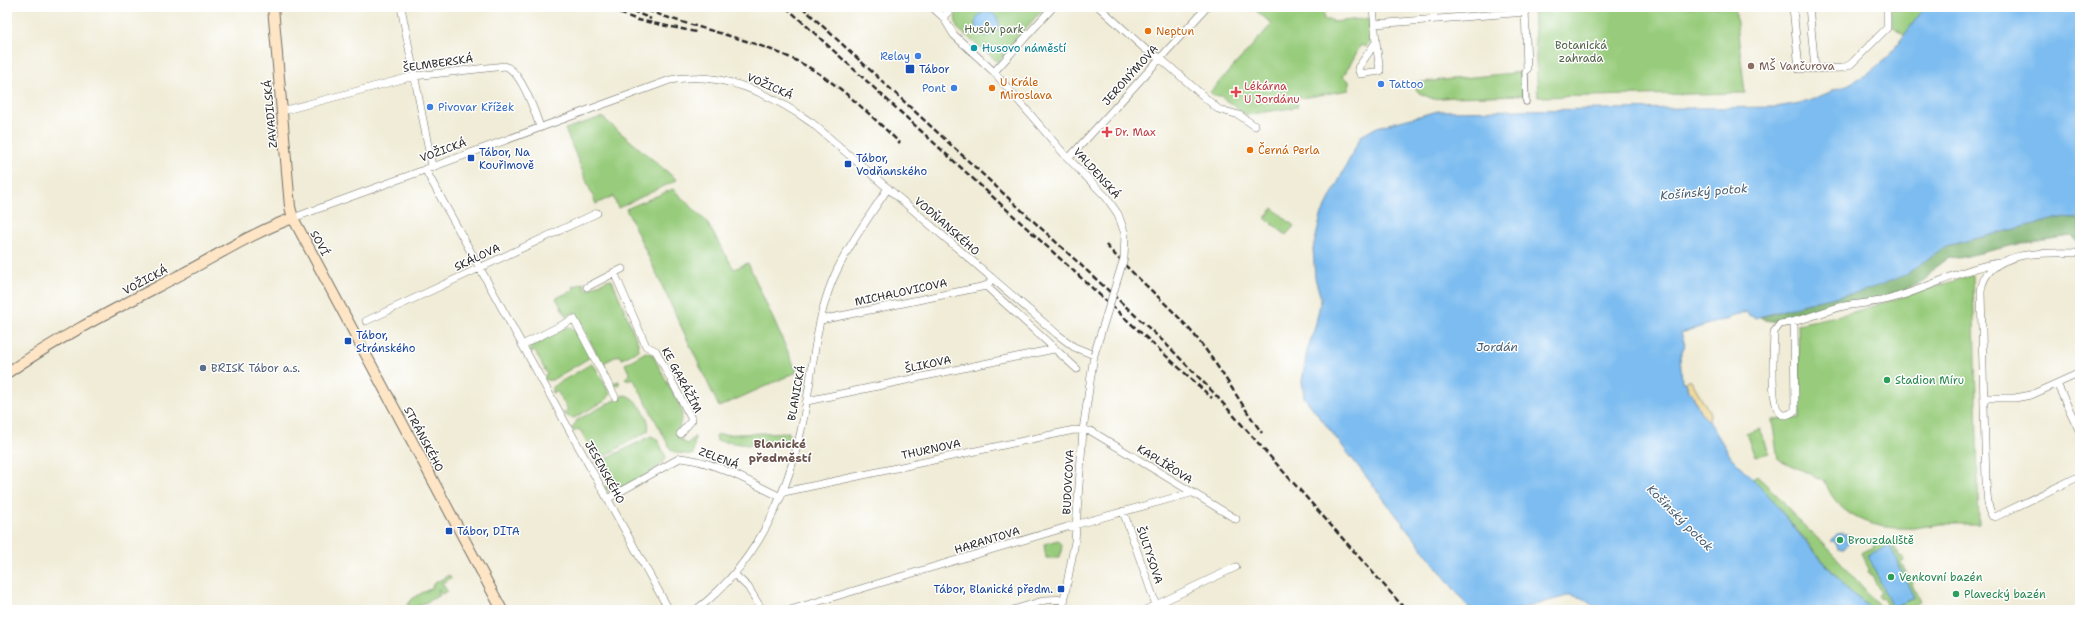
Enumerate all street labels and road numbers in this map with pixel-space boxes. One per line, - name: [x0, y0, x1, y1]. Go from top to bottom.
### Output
- street label: JERONÝMOVA: [1098, 41, 1162, 109]
- street label: ŠELMBERSKÁ: [402, 50, 474, 76]
- street label: VOŽICKÁ: [744, 69, 796, 103]
- street label: ZAVADILSKÁ: [259, 79, 281, 149]
- street label: VOŽICKÁ: [417, 134, 469, 166]
- street label: VALDENSKÁ: [1070, 144, 1124, 202]
- street label: VODŇANSKÉHO: [911, 193, 983, 259]
- street label: SOVÍ: [307, 227, 333, 259]
- street label: SKÁLOVA: [451, 239, 503, 275]
- street label: VOŽICKÁ: [120, 261, 170, 299]
- street label: MICHALOVICOVA: [854, 275, 949, 310]
- street label: KE GARÁŽÍM: [658, 344, 706, 416]
- street label: ŠLIKOVA: [903, 351, 953, 377]
- street label: BLANICKÁ: [783, 364, 809, 422]
- street label: STRÁNSKÉHO: [400, 404, 448, 474]
- street label: THURNOVA: [900, 436, 962, 463]
- street label: JESENSKÉHO: [581, 438, 629, 507]
- street label: KAPLÍŘOVA: [1134, 441, 1196, 487]
- street label: ZELENÁ: [697, 443, 741, 473]
- street label: BUDOVCOVA: [1059, 449, 1078, 515]
- street label: HARANTOVA: [952, 523, 1022, 558]
- street label: ŠULTYSOVA: [1133, 524, 1167, 586]

